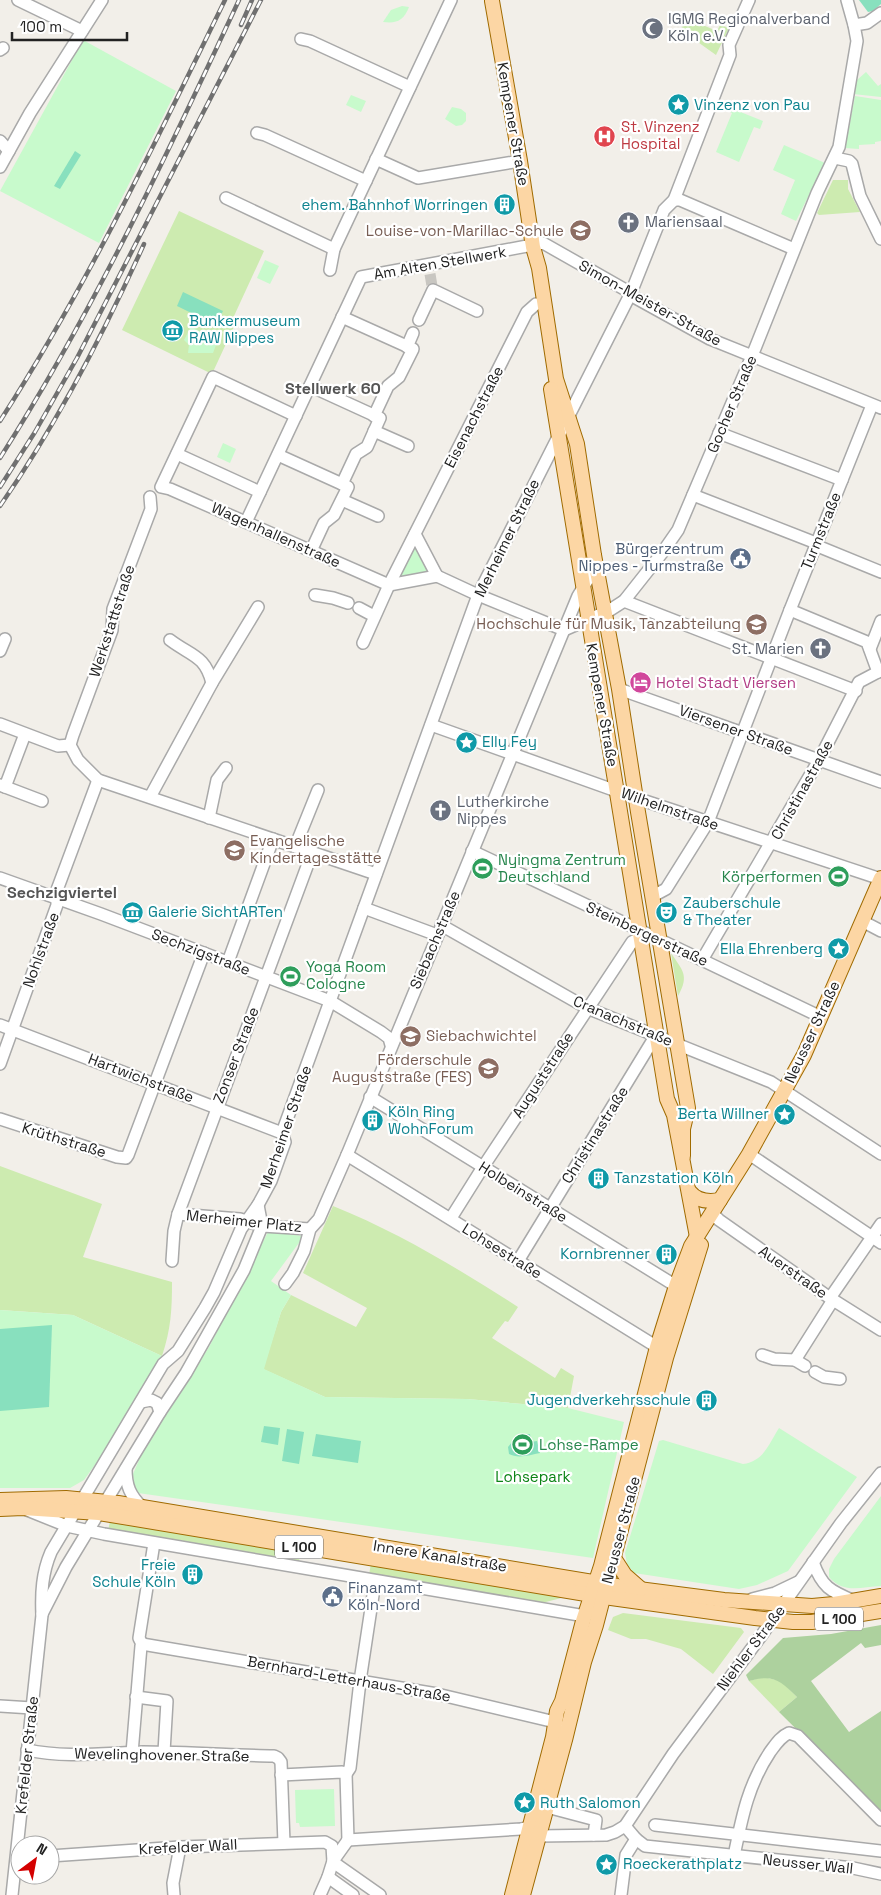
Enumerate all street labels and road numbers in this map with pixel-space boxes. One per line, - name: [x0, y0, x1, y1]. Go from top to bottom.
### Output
- street label: Kempener Straße: [493, 61, 534, 187]
- street label: Am Alten Stellwerk: [372, 241, 508, 284]
- street label: Simon-Meister-Straße: [575, 255, 725, 350]
- street label: Gocher Straße: [702, 352, 761, 455]
- street label: Eisenachstraße: [440, 363, 507, 471]
- street label: Merheimer Straße: [470, 476, 543, 600]
- street label: Turmstraße: [796, 489, 845, 573]
- street label: Wagenhallenstraße: [209, 498, 344, 572]
- street label: Werkstattstraße: [84, 562, 139, 680]
- street label: Kempener Straße: [582, 642, 623, 768]
- street label: Viersener Straße: [676, 700, 796, 759]
- street label: Christinastraße: [766, 736, 837, 843]
- street label: Wilhelmstraße: [619, 783, 722, 834]
- street label: Siebachstraße: [405, 888, 464, 992]
- street label: Steinbergerstraße: [583, 897, 711, 970]
- street label: Nohlstraße: [18, 909, 63, 990]
- street label: Sechzigstraße: [149, 924, 253, 979]
- street label: Neusser Straße: [780, 978, 844, 1086]
- street label: Cranachstraße: [571, 991, 676, 1050]
- street label: Zonser Straße: [208, 1004, 263, 1106]
- street label: Auguststraße: [508, 1028, 578, 1121]
- street label: Hartwichstraße: [86, 1049, 197, 1106]
- street label: Merheimer Straße: [256, 1063, 316, 1191]
- street label: Christinastraße: [557, 1082, 632, 1187]
- street label: Krüthstraße: [20, 1118, 109, 1161]
- street label: Holbeinstraße: [475, 1157, 571, 1226]
- street label: Merheimer Platz: [185, 1205, 303, 1236]
- street label: Lohsestraße: [459, 1219, 546, 1283]
- street label: Auerstraße: [755, 1241, 832, 1302]
- street label: Neusser Straße: [597, 1474, 644, 1586]
- road number: L 100: [275, 1535, 323, 1558]
- street label: Innere Kanalstraße: [372, 1536, 508, 1575]
- street label: Niehler Straße: [712, 1601, 789, 1694]
- road number: L 100: [815, 1608, 863, 1630]
- street label: Bernhard-Letterhaus-Straße: [246, 1651, 453, 1706]
- street label: Krefelder Straße: [11, 1695, 42, 1815]
- street label: Wevelinghovener Straße: [74, 1743, 250, 1766]
- street label: Krefelder Wall: [138, 1834, 238, 1859]
- street label: Neusser Wall: [762, 1849, 854, 1878]

